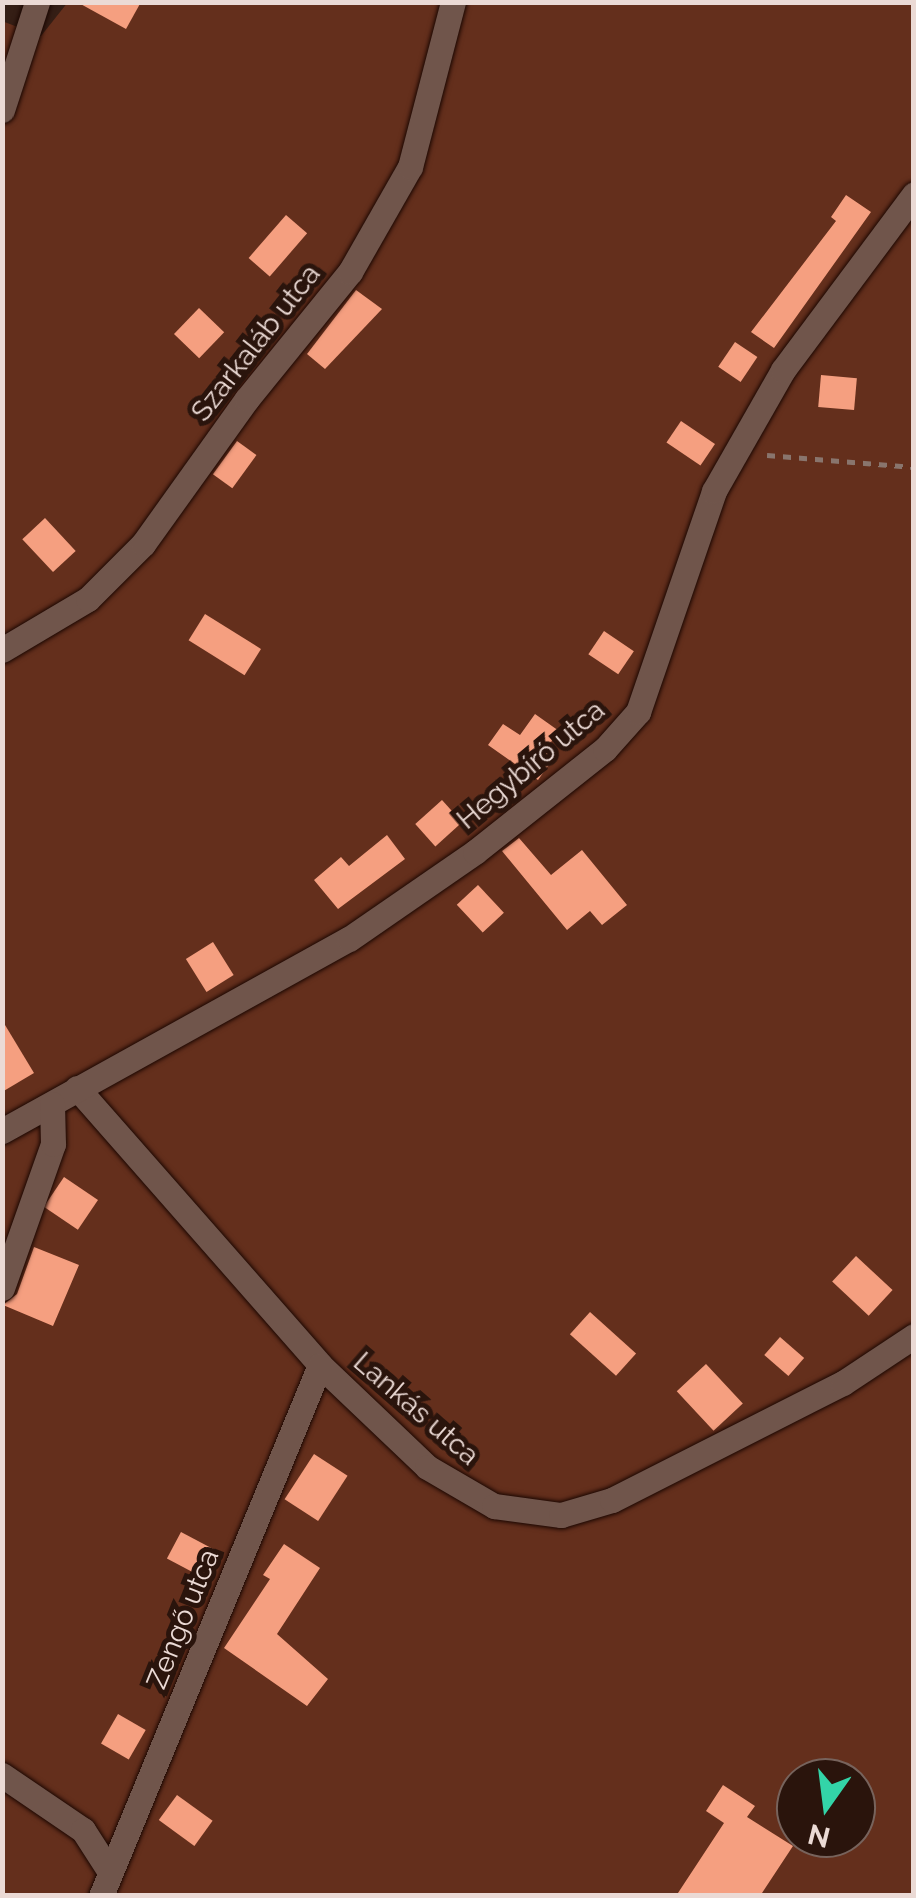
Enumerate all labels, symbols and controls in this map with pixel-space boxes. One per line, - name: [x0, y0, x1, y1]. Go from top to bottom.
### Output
- street label: Szarkaláb utca: [184, 258, 328, 428]
- street label: Hegybíró utca: [450, 694, 612, 836]
- street label: Lankás utca: [346, 1345, 486, 1473]
- street label: Zengő utca: [140, 1544, 226, 1694]
- north arrow: [776, 1758, 876, 1858]
- text: N: [805, 1817, 833, 1854]

